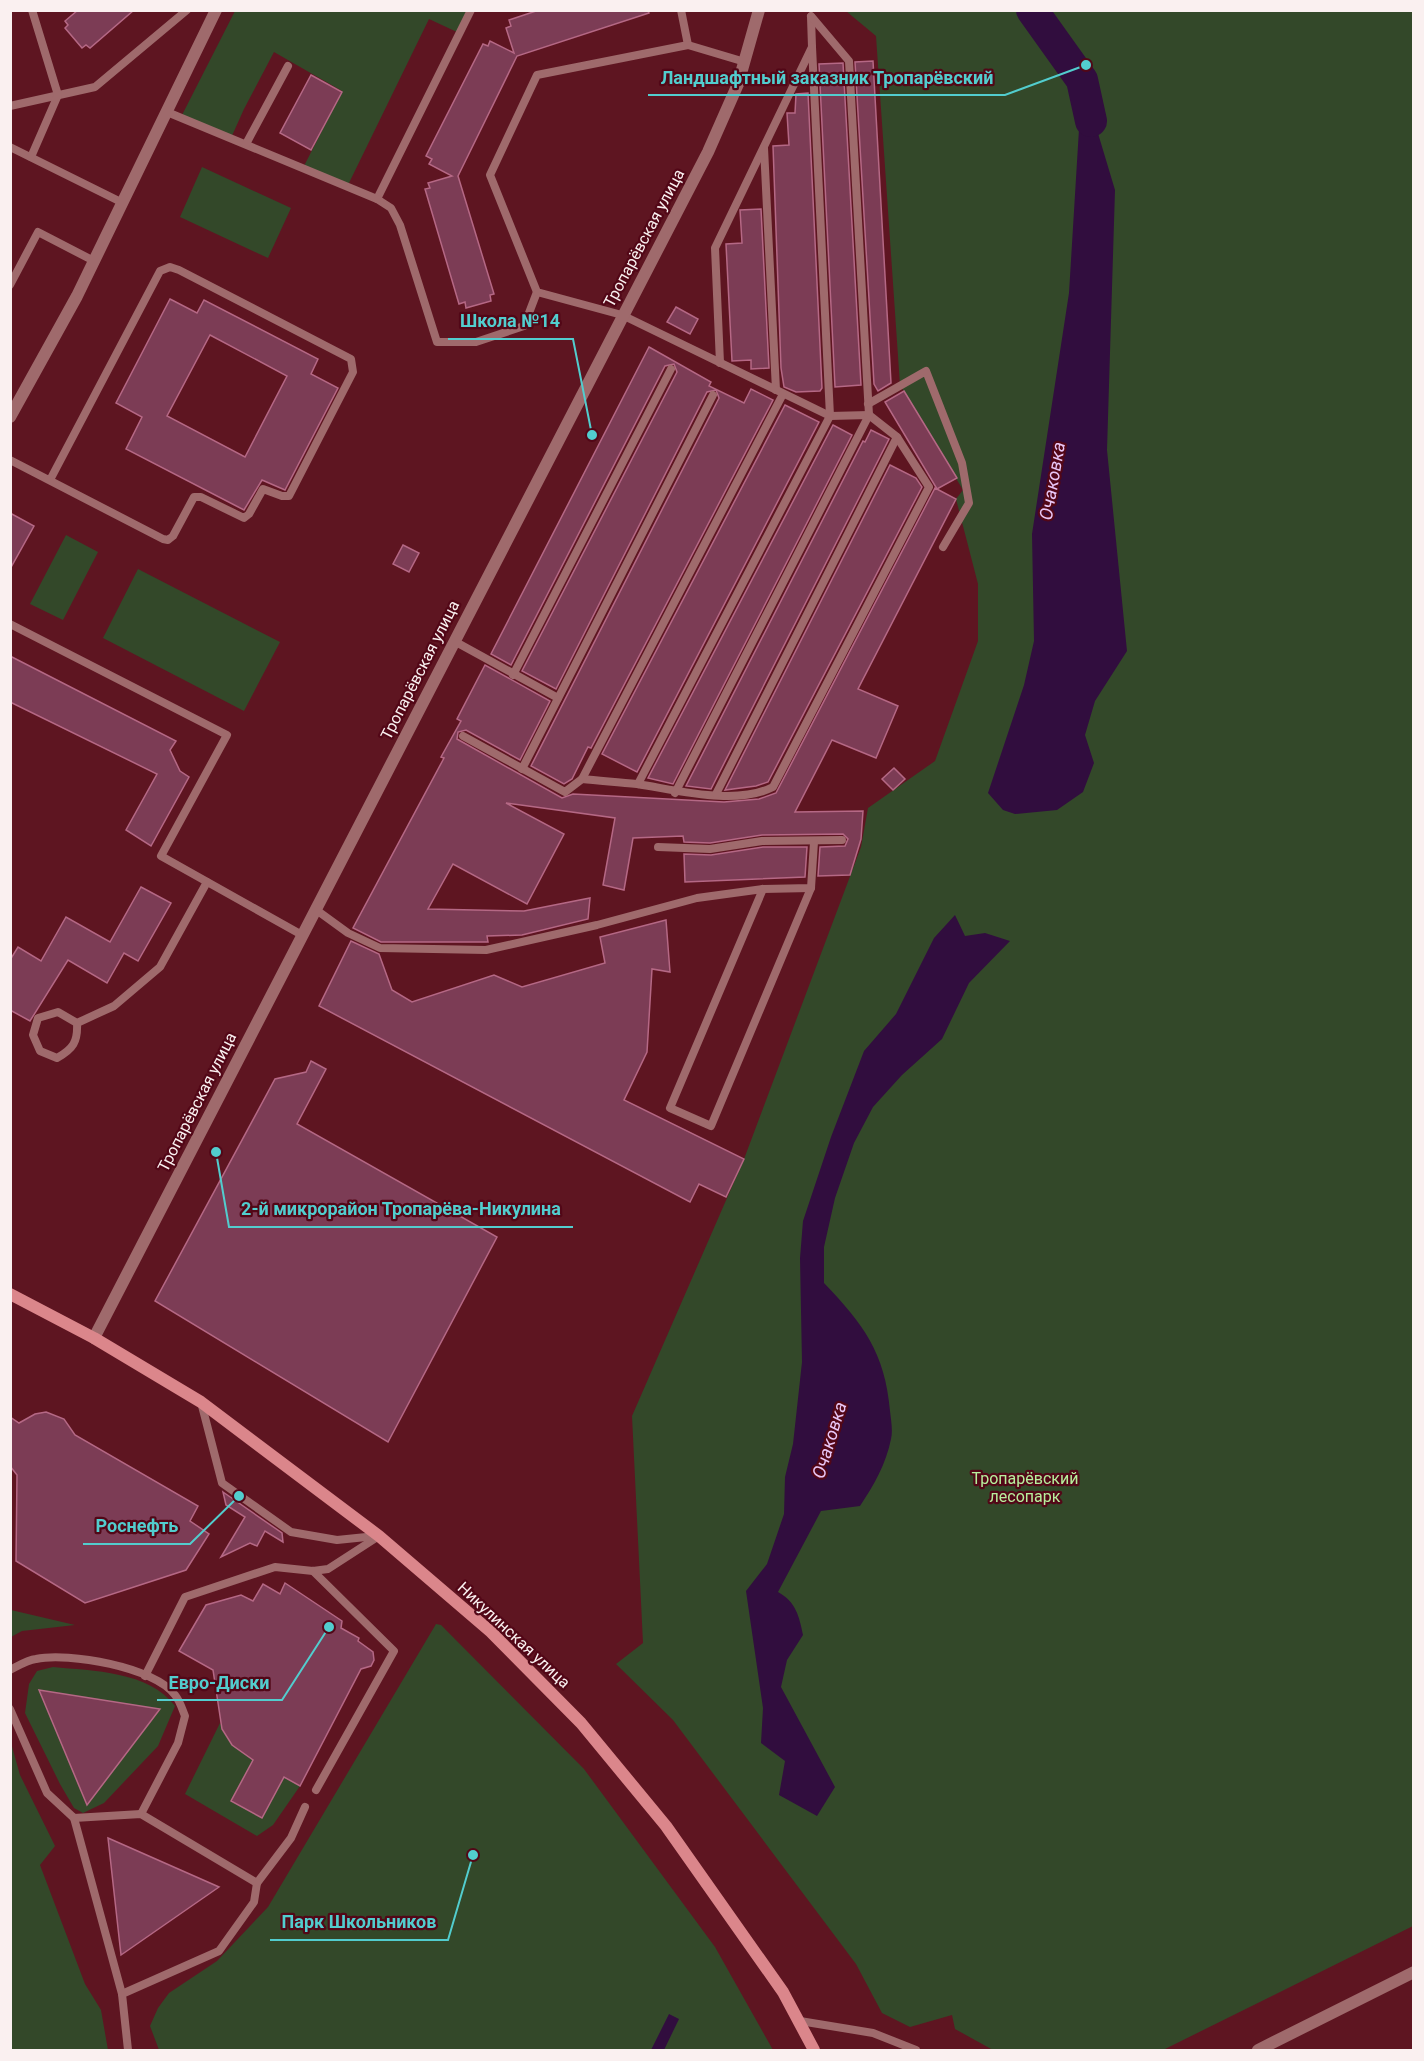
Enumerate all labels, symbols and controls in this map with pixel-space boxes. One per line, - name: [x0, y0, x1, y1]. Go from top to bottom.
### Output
- callout: Ландшафтный заказник Тропарёвский: [648, 59, 1005, 95]
- text: Ландшафтный заказник Тропарёвский: [661, 67, 993, 88]
- street label: Тропарёвская улица: [600, 166, 688, 310]
- callout: Школа №14: [448, 303, 573, 339]
- text: Школа №14: [460, 310, 560, 331]
- water label: Очаковка: [1035, 440, 1069, 522]
- street label: Тропарёвская улица: [377, 597, 463, 743]
- street label: Тропарёвская улица: [154, 1029, 240, 1175]
- callout: 2-й микрорайон Тропарёва-Никулина: [229, 1191, 573, 1227]
- text: 2-й микрорайон Тропарёва-Никулина: [241, 1198, 561, 1219]
- water label: Очаковка: [807, 1399, 851, 1481]
- park label: Тропарёвский лесопарк: [972, 1469, 1078, 1506]
- callout: Роснефть: [83, 1508, 190, 1544]
- text: Роснефть: [96, 1515, 178, 1536]
- street label: Никулинская улица: [454, 1578, 574, 1692]
- callout: Евро-Диски: [157, 1664, 282, 1700]
- text: Евро-Диски: [169, 1672, 269, 1693]
- callout: Парк Школьников: [270, 1904, 448, 1940]
- text: Парк Школьников: [282, 1911, 436, 1932]

